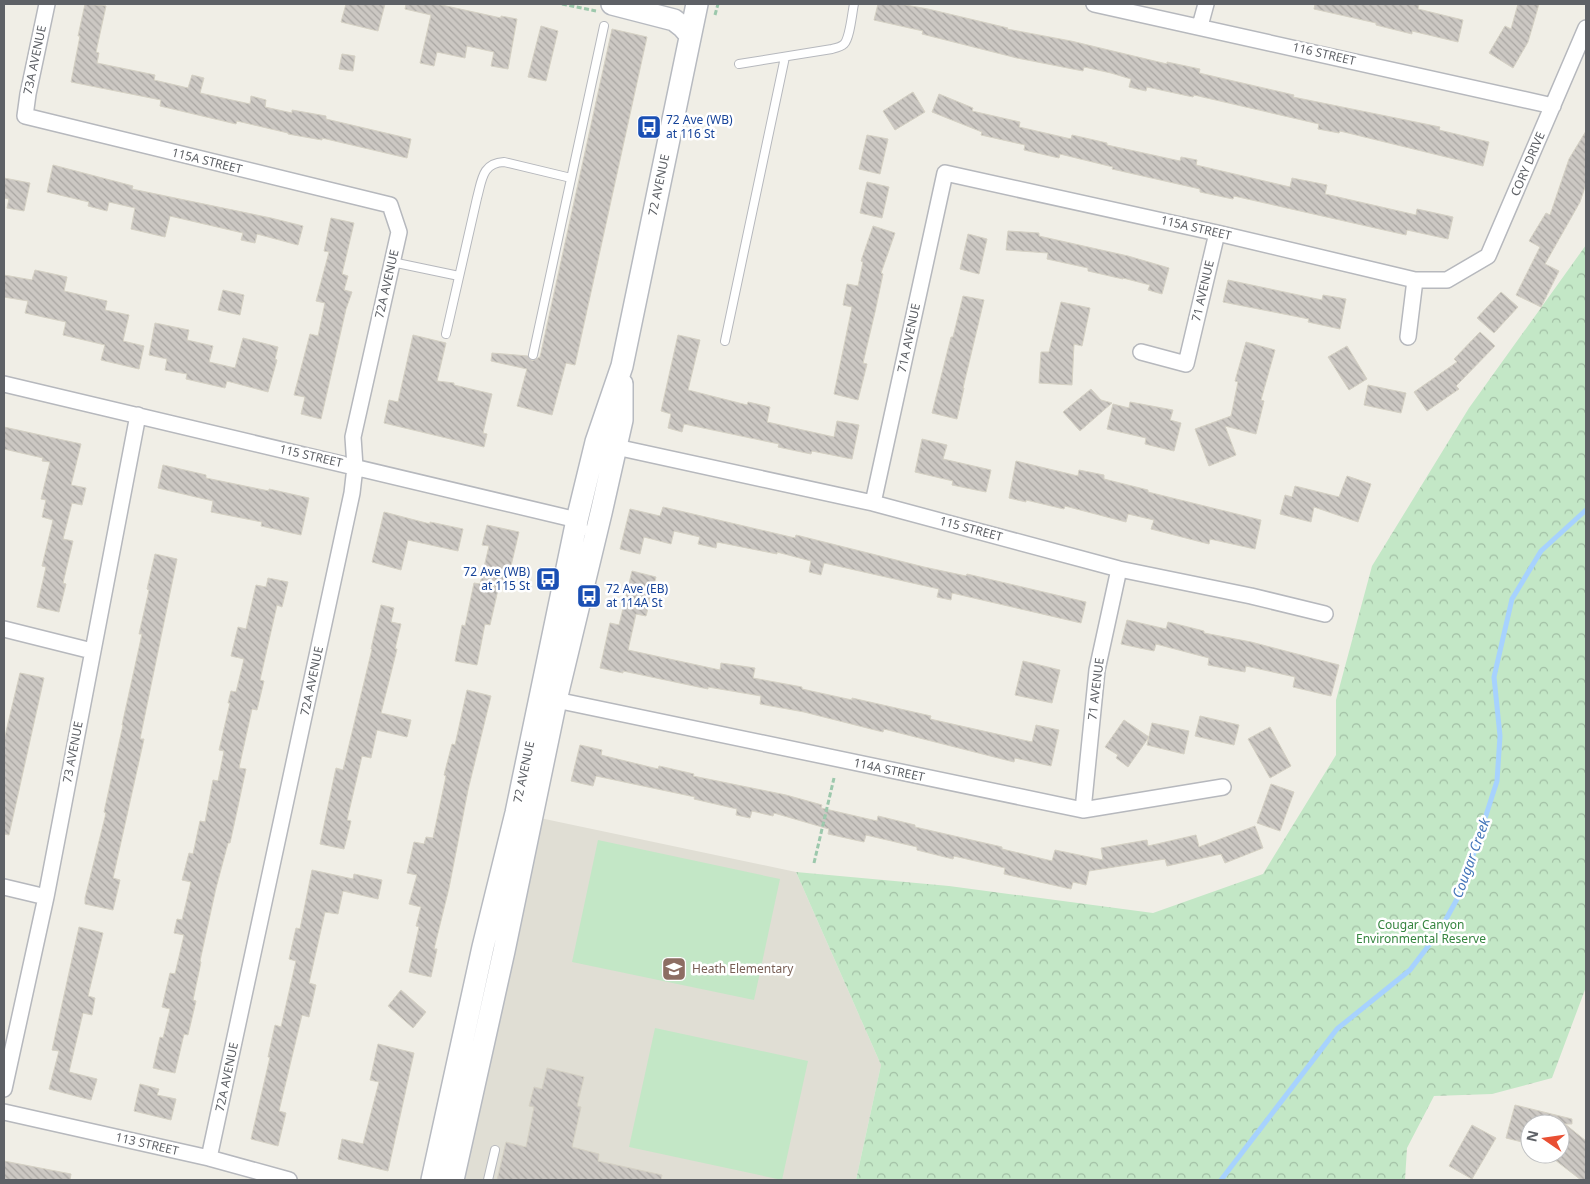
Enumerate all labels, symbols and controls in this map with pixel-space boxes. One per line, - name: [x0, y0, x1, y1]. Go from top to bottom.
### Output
- street label: 73A AVENUE: [19, 24, 50, 96]
- street label: 116 STREET: [1291, 38, 1358, 69]
- place label: 72 Ave (WB) at 116 St: [666, 111, 733, 142]
- bus stop icon: 72 Ave (WB) at 116 St: [636, 114, 662, 140]
- street label: CORY DRIVE: [1506, 129, 1549, 199]
- street label: 115A STREET: [170, 144, 244, 178]
- street label: 72 AVENUE: [644, 153, 673, 217]
- street label: 115A STREET: [1159, 211, 1233, 244]
- street label: 72A AVENUE: [370, 248, 403, 320]
- street label: 71 AVENUE: [1187, 259, 1218, 323]
- street label: 71A AVENUE: [893, 302, 924, 374]
- street label: 115 STREET: [278, 440, 345, 471]
- street label: 115 STREET: [938, 512, 1005, 545]
- place label: 72 Ave (WB) at 115 St: [463, 563, 531, 594]
- bus stop icon: 72 Ave (WB) at 115 St: [535, 566, 561, 592]
- place label: 72 Ave (EB) at 114A St: [606, 580, 669, 611]
- bus stop icon: 72 Ave (EB) at 114A St: [576, 583, 602, 609]
- street label: 72A AVENUE: [296, 645, 327, 717]
- street label: 71 AVENUE: [1083, 657, 1108, 721]
- street label: 73 AVENUE: [58, 720, 87, 784]
- street label: 72 AVENUE: [509, 740, 538, 804]
- street label: 114A STREET: [852, 754, 926, 785]
- water label: Cougar Creek: [1447, 814, 1494, 900]
- park label: Cougar Canyon Environmental Reserve: [1356, 916, 1486, 947]
- school or university icon: Heath Elementary: [661, 956, 687, 982]
- place label: Heath Elementary: [692, 960, 794, 977]
- street label: 72A AVENUE: [211, 1041, 242, 1113]
- north arrow: [1520, 1114, 1570, 1164]
- street label: 113 STREET: [114, 1128, 181, 1159]
- text: N: [1521, 1128, 1542, 1144]

